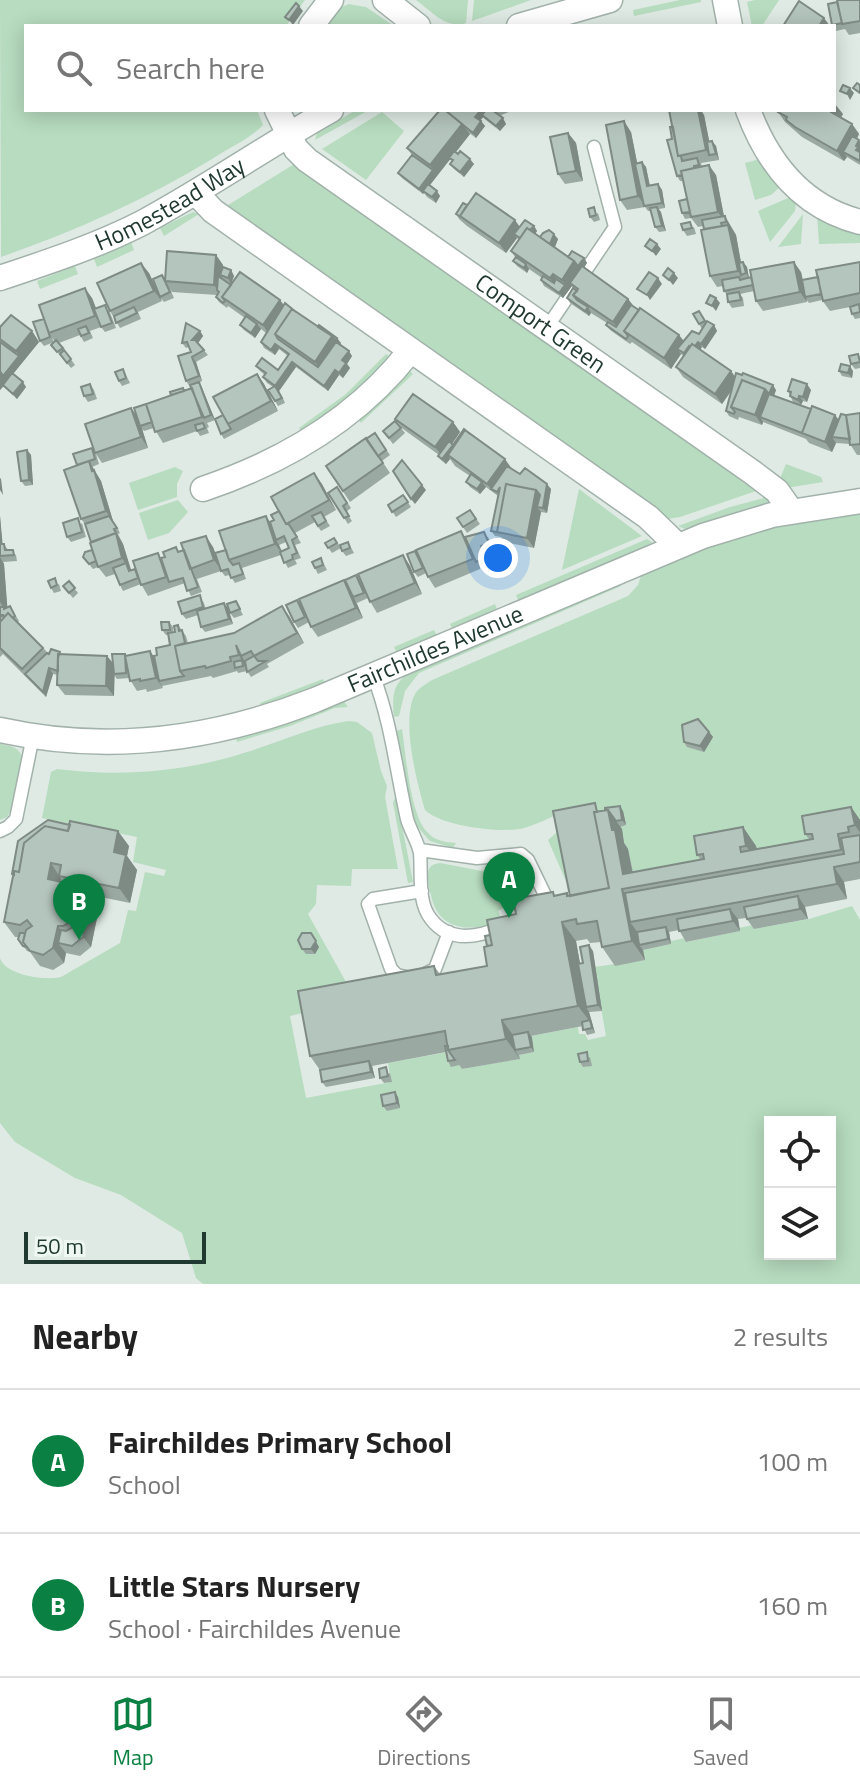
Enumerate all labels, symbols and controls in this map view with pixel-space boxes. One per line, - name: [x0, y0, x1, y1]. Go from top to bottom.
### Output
- search box: [24, 24, 836, 112]
- text: Search here: [116, 45, 265, 91]
- icon: search: [52, 46, 96, 90]
- street label: Homestead Way: [89, 147, 252, 259]
- street label: Comport Green: [468, 264, 614, 381]
- your location: [478, 538, 518, 578]
- street label: Fairchildes Avenue: [342, 595, 529, 701]
- pin: A: [483, 852, 535, 918]
- pin: B: [53, 874, 105, 940]
- map controls: [764, 1116, 836, 1260]
- button: locate: [764, 1116, 836, 1188]
- button: layers: [764, 1188, 836, 1260]
- scale bar: [24, 1228, 206, 1264]
- text: 50 m: [36, 1229, 84, 1263]
- text: Nearby: [32, 1310, 138, 1362]
- text: 2 results: [733, 1317, 828, 1356]
- text: Fairchildes Primary School: [108, 1419, 452, 1465]
- text: A: [50, 1442, 66, 1481]
- text: 100 m: [757, 1442, 828, 1481]
- text: School: [108, 1465, 181, 1504]
- text: Little Stars Nursery: [108, 1563, 360, 1609]
- text: B: [50, 1586, 66, 1625]
- text: 160 m: [757, 1586, 828, 1625]
- text: School · Fairchildes Avenue: [108, 1609, 401, 1648]
- tab: Map: [111, 1692, 155, 1774]
- tab: Directions: [377, 1692, 471, 1774]
- tab: Saved: [693, 1692, 749, 1774]

